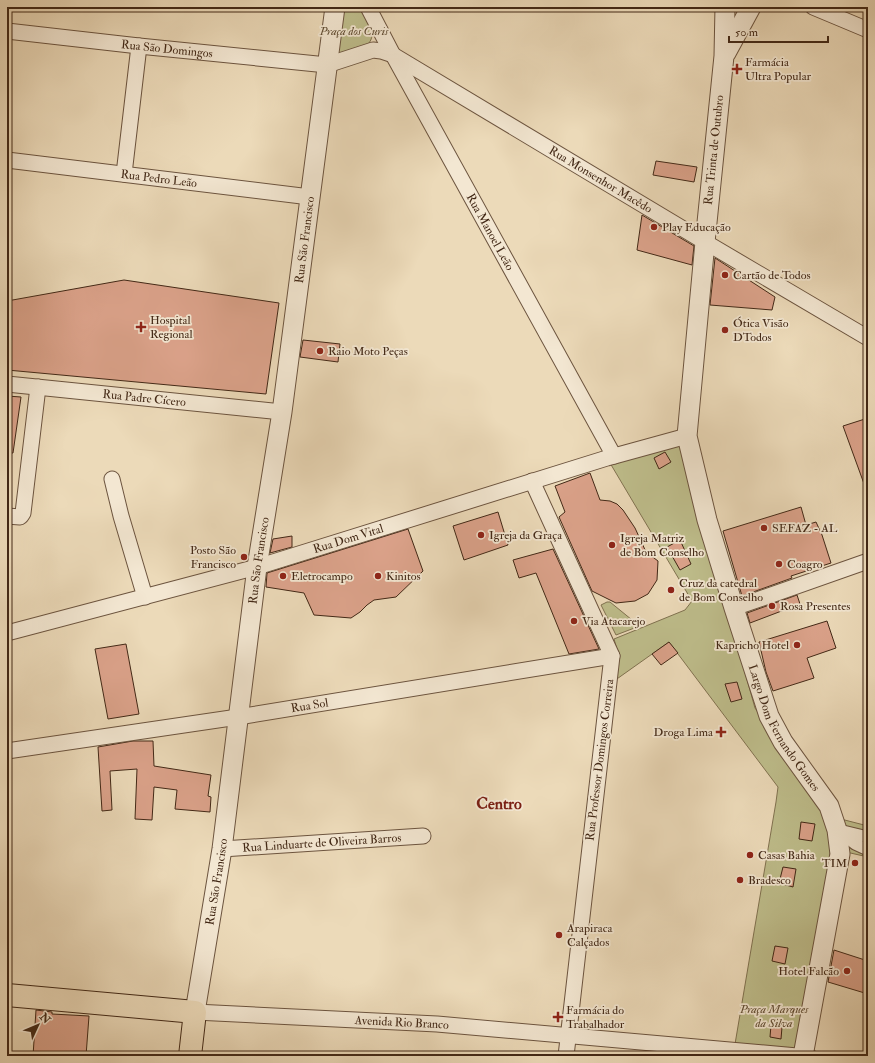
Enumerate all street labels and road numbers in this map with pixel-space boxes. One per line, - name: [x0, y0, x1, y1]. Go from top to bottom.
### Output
- street label: Rua São Domingos: [120, 37, 214, 61]
- street label: Rua Trinta de Outubro: [701, 94, 727, 206]
- street label: Rua Monsenhor Macêdo: [546, 143, 655, 216]
- street label: Rua Pedro Leão: [120, 166, 198, 191]
- street label: Rua Manoel Leão: [463, 191, 518, 273]
- street label: Rua São Francisco: [291, 195, 318, 284]
- street label: Rua Padre Cícero: [102, 386, 187, 410]
- street label: Rua São Francisco: [245, 516, 272, 605]
- street label: Rua Dom Vital: [311, 521, 385, 557]
- street label: Largo Dom Fernando Gomes: [745, 662, 823, 794]
- street label: Rua Professor Domingos Correira: [583, 677, 617, 842]
- street label: Rua Sol: [290, 695, 329, 716]
- street label: Rua Linduarte de Oliveira Barros: [242, 830, 402, 855]
- street label: Rua São Francisco: [202, 837, 231, 926]
- street label: Avenida Rio Branco: [353, 1012, 450, 1033]

